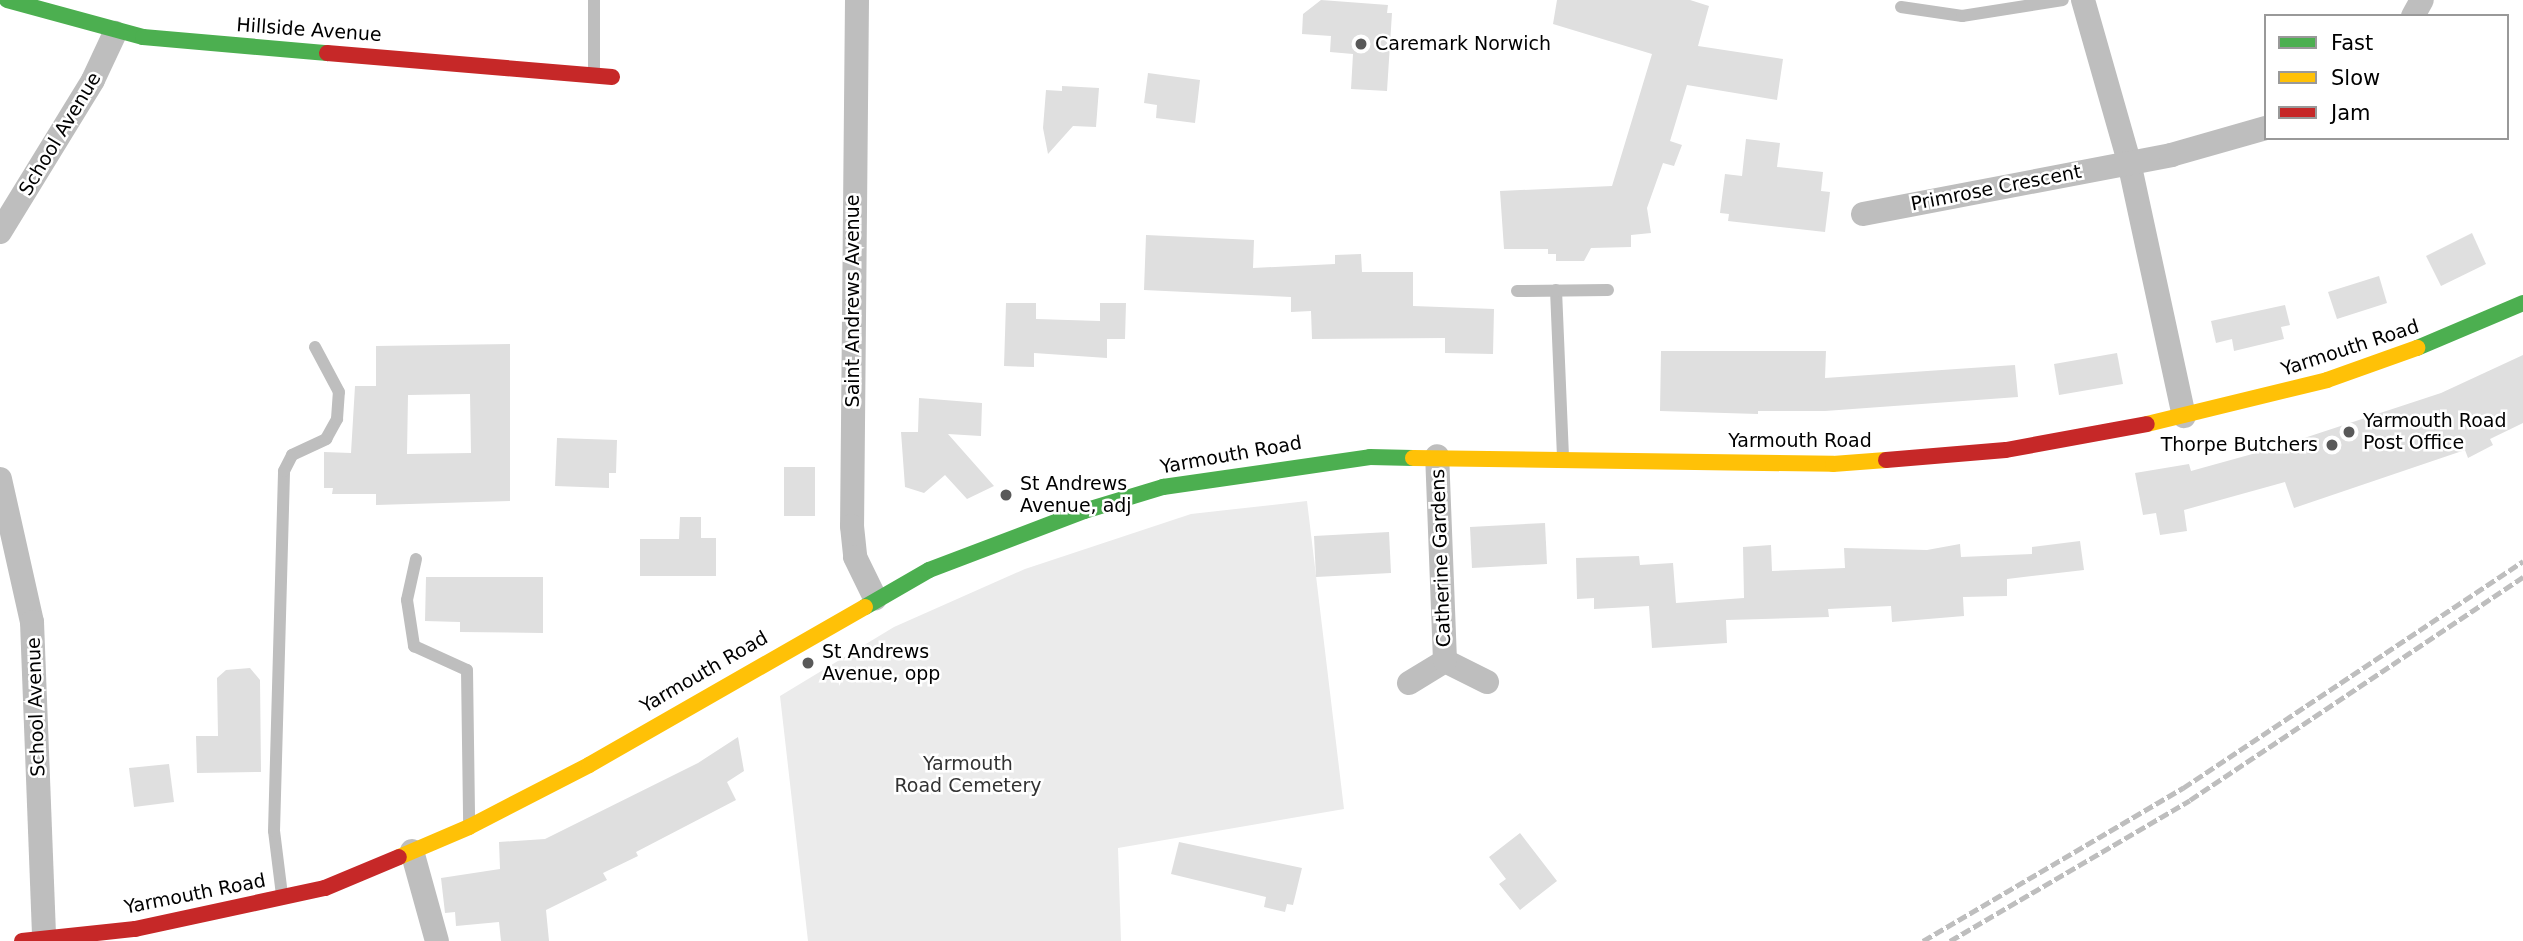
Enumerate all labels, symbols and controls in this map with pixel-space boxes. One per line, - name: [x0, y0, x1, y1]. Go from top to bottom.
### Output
- street label: Hillside Avenue: [236, 14, 382, 46]
- legend: [2264, 14, 2509, 140]
- text: Fast: [2331, 31, 2373, 55]
- place label: Caremark Norwich: [1375, 33, 1551, 55]
- marker: Caremark Norwich: [1353, 36, 1369, 52]
- text: Slow: [2331, 66, 2380, 90]
- street label: School Avenue: [14, 68, 106, 200]
- text: Jam: [2331, 101, 2371, 125]
- street label: Primrose Crescent: [1909, 160, 2083, 216]
- street label: Saint Andrews Avenue: [842, 195, 864, 407]
- street label: Yarmouth Road: [2278, 315, 2422, 381]
- place label: Yarmouth Road Post Office: [2363, 410, 2506, 454]
- marker: Yarmouth Road Post Office: [2341, 424, 2357, 440]
- street label: Yarmouth Road: [1728, 430, 1872, 452]
- street label: Yarmouth Road: [1158, 431, 1304, 479]
- place label: Thorpe Butchers: [2161, 434, 2318, 456]
- marker: Thorpe Butchers: [2324, 437, 2340, 453]
- street label: Catherine Gardens: [1426, 468, 1456, 648]
- place label: St Andrews Avenue, adj: [1020, 473, 1132, 517]
- marker: St Andrews Avenue, adj: [998, 487, 1014, 503]
- street label: Yarmouth Road: [636, 626, 772, 718]
- street label: School Avenue: [22, 637, 50, 777]
- place label: St Andrews Avenue, opp: [822, 641, 940, 685]
- marker: St Andrews Avenue, opp: [800, 655, 816, 671]
- park label: Yarmouth Road Cemetery: [894, 753, 1042, 797]
- street label: Yarmouth Road: [122, 869, 268, 919]

